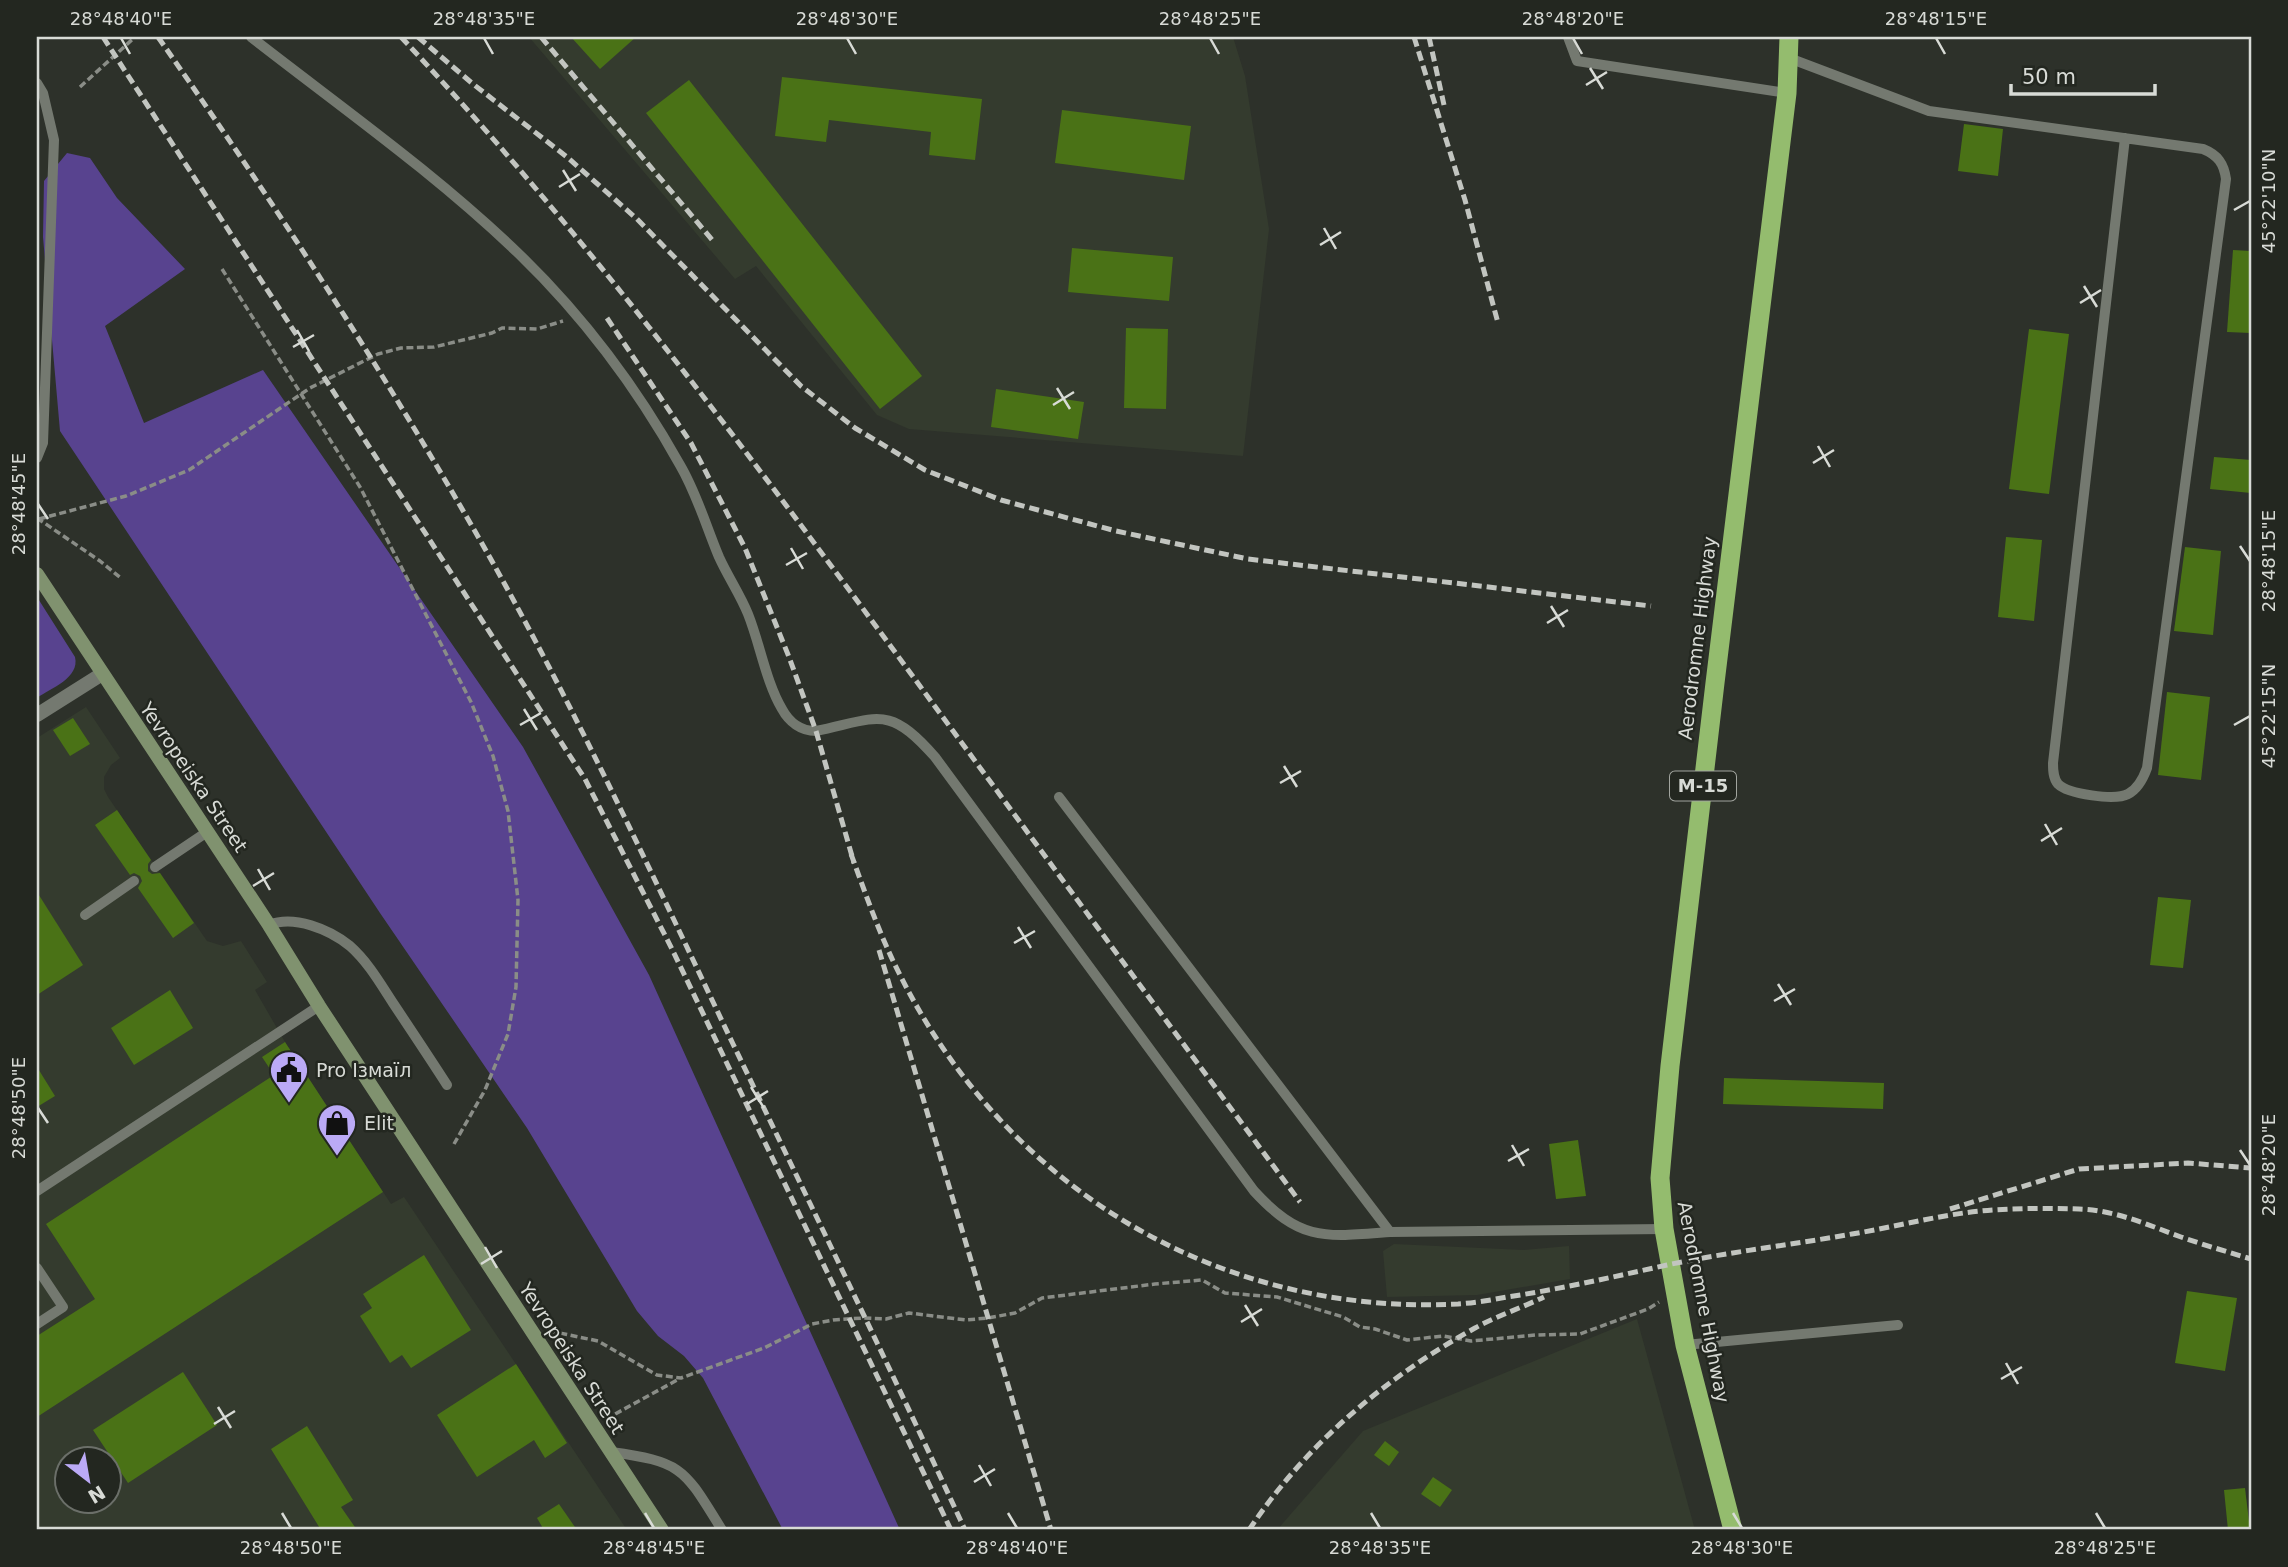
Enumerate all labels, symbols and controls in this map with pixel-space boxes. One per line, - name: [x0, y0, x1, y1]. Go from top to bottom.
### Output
- text: 28°48'40"E: [70, 8, 172, 29]
- text: 28°48'35"E: [433, 8, 535, 29]
- text: 28°48'30"E: [796, 8, 898, 29]
- text: 28°48'25"E: [1159, 8, 1261, 29]
- text: 28°48'20"E: [1522, 8, 1624, 29]
- text: 28°48'15"E: [1885, 8, 1987, 29]
- scale bar: [2011, 52, 2155, 96]
- text: 50 m: [2022, 65, 2076, 89]
- text: 45°22'10"N: [2258, 149, 2279, 253]
- text: 28°48'45"E: [8, 453, 29, 555]
- text: 28°48'15"E: [2258, 510, 2279, 612]
- street label: Aerodromne Highway: [1674, 535, 1720, 741]
- text: 45°22'15"N: [2258, 664, 2279, 768]
- street label: Yevropeiska Street: [135, 697, 252, 856]
- road number: М-15: [1670, 772, 1736, 800]
- public building icon: Pro Ізмаїл: [268, 1049, 310, 1104]
- text: 28°48'50"E: [8, 1057, 29, 1159]
- place label: Pro Ізмаїл: [316, 1059, 411, 1081]
- shop icon: Elit: [316, 1102, 358, 1157]
- place label: Elit: [364, 1112, 394, 1134]
- text: 28°48'20"E: [2258, 1114, 2279, 1216]
- street label: Aerodromne Highway: [1674, 1199, 1734, 1405]
- street label: Yevropeiska Street: [514, 1277, 629, 1438]
- north arrow: [52, 1444, 122, 1514]
- text: N: [84, 1481, 109, 1508]
- text: 28°48'50"E: [240, 1537, 342, 1558]
- text: 28°48'45"E: [603, 1537, 705, 1558]
- text: 28°48'40"E: [966, 1537, 1068, 1558]
- text: 28°48'35"E: [1329, 1537, 1431, 1558]
- text: 28°48'30"E: [1691, 1537, 1793, 1558]
- text: 28°48'25"E: [2054, 1537, 2156, 1558]

